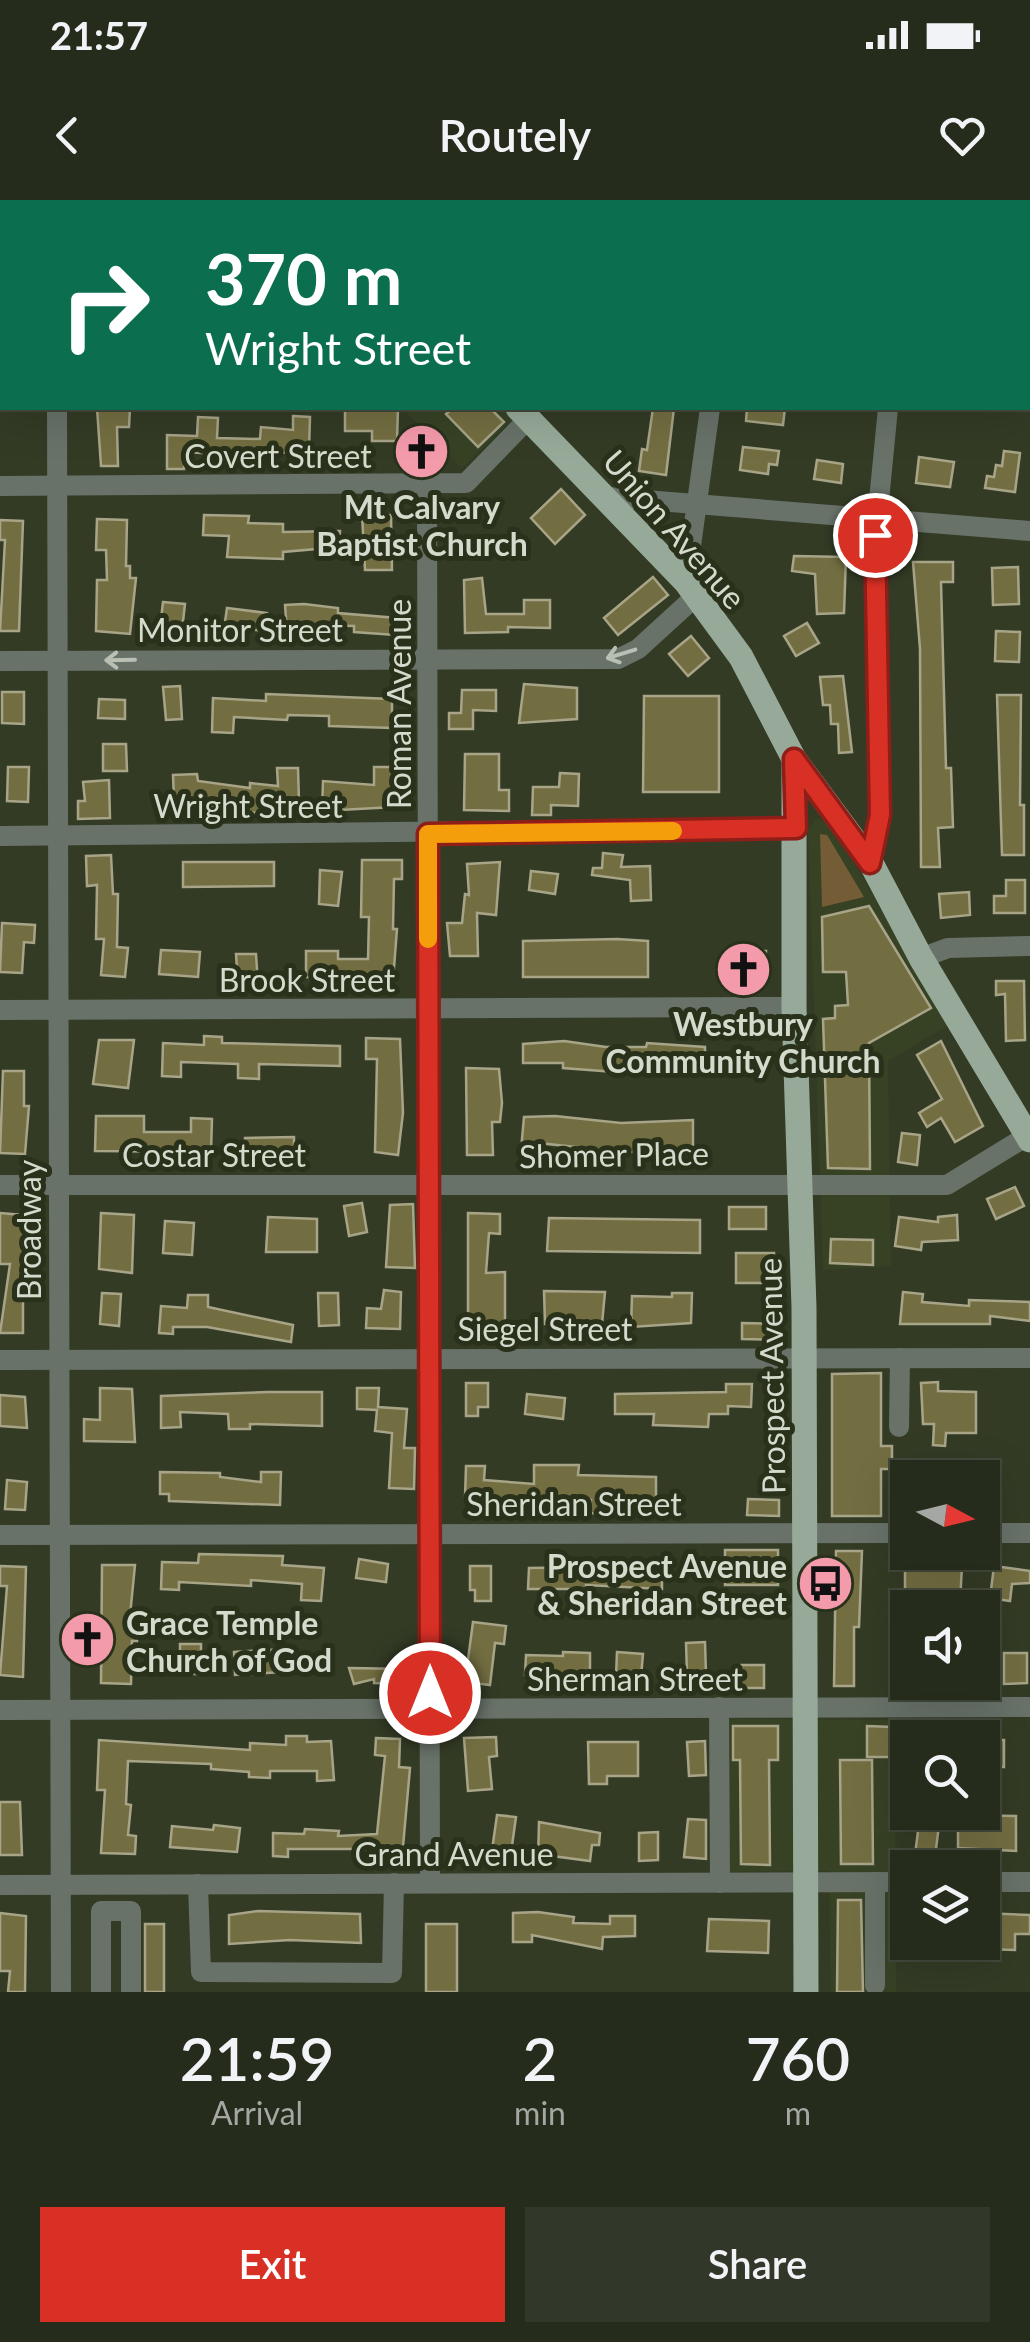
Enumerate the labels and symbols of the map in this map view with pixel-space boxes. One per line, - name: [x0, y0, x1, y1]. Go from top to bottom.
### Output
- church icon: Mt Calvary Baptist Church: [392, 422, 452, 482]
- street label: Covert Street: [184, 436, 372, 475]
- street label: Union Avenue: [595, 442, 755, 616]
- place label: Mt Calvary Baptist Church: [316, 487, 528, 563]
- pin: [833, 493, 918, 578]
- street label: Roman Avenue: [379, 599, 418, 809]
- street label: Monitor Street: [137, 610, 343, 649]
- one-way arrow: [605, 646, 637, 664]
- one-way arrow: [104, 650, 136, 670]
- street label: Wright Street: [153, 786, 343, 825]
- church icon: Westbury Community Church: [713, 939, 773, 999]
- street label: Brook Street: [219, 960, 396, 999]
- place label: Westbury Community Church: [605, 1004, 881, 1080]
- street label: Shomer Place: [519, 1133, 709, 1175]
- street label: Costar Street: [122, 1135, 306, 1174]
- street label: Broadway: [9, 1159, 48, 1300]
- street label: Prospect Avenue: [749, 1257, 793, 1495]
- street label: Siegel Street: [457, 1309, 633, 1348]
- north arrow: [890, 1460, 1000, 1570]
- street label: Sheridan Street: [466, 1484, 682, 1523]
- place label: Prospect Avenue & Sheridan Street: [537, 1546, 787, 1622]
- bus stop icon: Prospect Avenue & Sheridan Street: [796, 1553, 856, 1613]
- place label: Grace Temple Church of God: [126, 1603, 332, 1679]
- church icon: Grace Temple Church of God: [57, 1610, 117, 1670]
- position arrow: [378, 1641, 482, 1745]
- street label: Sherman Street: [527, 1659, 744, 1698]
- street label: Grand Avenue: [354, 1834, 554, 1873]

